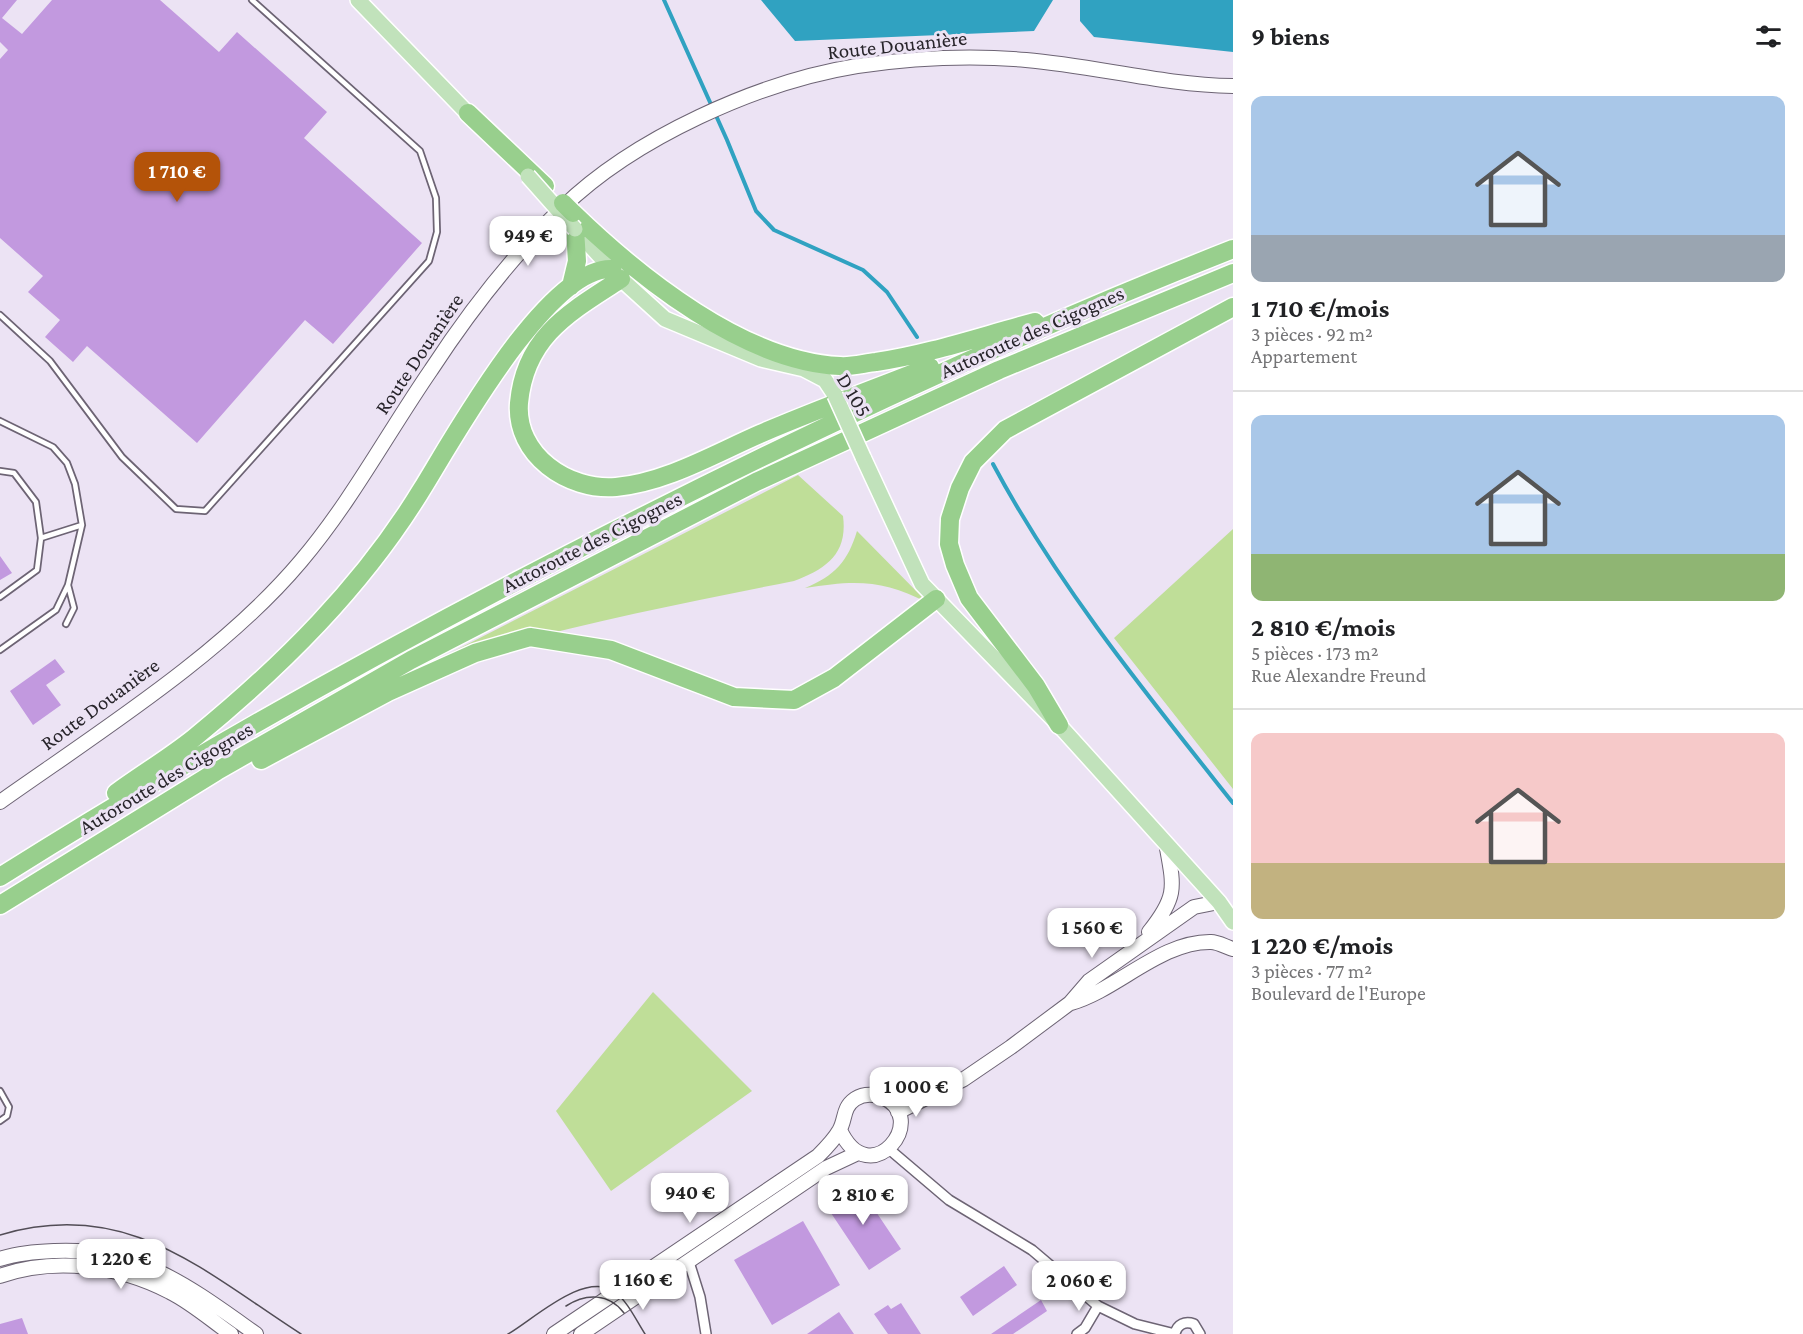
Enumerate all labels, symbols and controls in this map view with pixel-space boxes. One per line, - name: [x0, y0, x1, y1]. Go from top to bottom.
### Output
- icon: filters: [1752, 20, 1785, 53]
- text: 9 biens: [1251, 22, 1329, 51]
- street label: Route Douanière: [826, 26, 968, 64]
- icon: home: [1464, 135, 1572, 243]
- pin: 1 710 €: [122, 152, 232, 203]
- text: 1 710 €: [148, 160, 206, 182]
- pin: 949 €: [486, 216, 570, 267]
- text: 949 €: [503, 224, 553, 246]
- street label: Autoroute des Cigognes: [937, 281, 1127, 383]
- street label: Route Douanière: [370, 289, 468, 419]
- text: 1 710 €/mois: [1251, 294, 1389, 323]
- text: 3 pièces · 92 m²: [1251, 323, 1373, 345]
- text: Appartement: [1251, 345, 1357, 367]
- street label: D 105: [832, 369, 876, 421]
- icon: home: [1464, 454, 1572, 562]
- street label: Autoroute des Cigognes: [498, 486, 686, 598]
- text: 2 810 €/mois: [1251, 613, 1395, 642]
- text: 5 pièces · 173 m²: [1251, 642, 1379, 664]
- street label: Route Douanière: [36, 653, 164, 755]
- text: Rue Alexandre Freund: [1251, 664, 1426, 686]
- street label: Autoroute des Cigognes: [75, 717, 257, 839]
- icon: home: [1464, 772, 1572, 880]
- pin: 1 560 €: [1037, 908, 1147, 959]
- text: 1 560 €: [1061, 916, 1123, 938]
- text: 1 220 €/mois: [1251, 931, 1393, 960]
- text: 3 pièces · 77 m²: [1251, 960, 1372, 982]
- text: Boulevard de l'Europe: [1251, 982, 1426, 1004]
- pin: 1 000 €: [861, 1067, 971, 1118]
- text: 1 000 €: [884, 1075, 948, 1097]
- pin: 940 €: [648, 1173, 732, 1224]
- pin: 2 810 €: [808, 1175, 918, 1226]
- text: 940 €: [665, 1181, 715, 1203]
- text: 2 810 €: [832, 1183, 894, 1205]
- pin: 1 220 €: [66, 1239, 176, 1290]
- text: 1 220 €: [91, 1247, 151, 1269]
- pin: 1 160 €: [588, 1260, 698, 1311]
- pin: 2 060 €: [1024, 1261, 1134, 1312]
- text: 1 160 €: [614, 1268, 672, 1290]
- text: 2 060 €: [1046, 1269, 1112, 1291]

